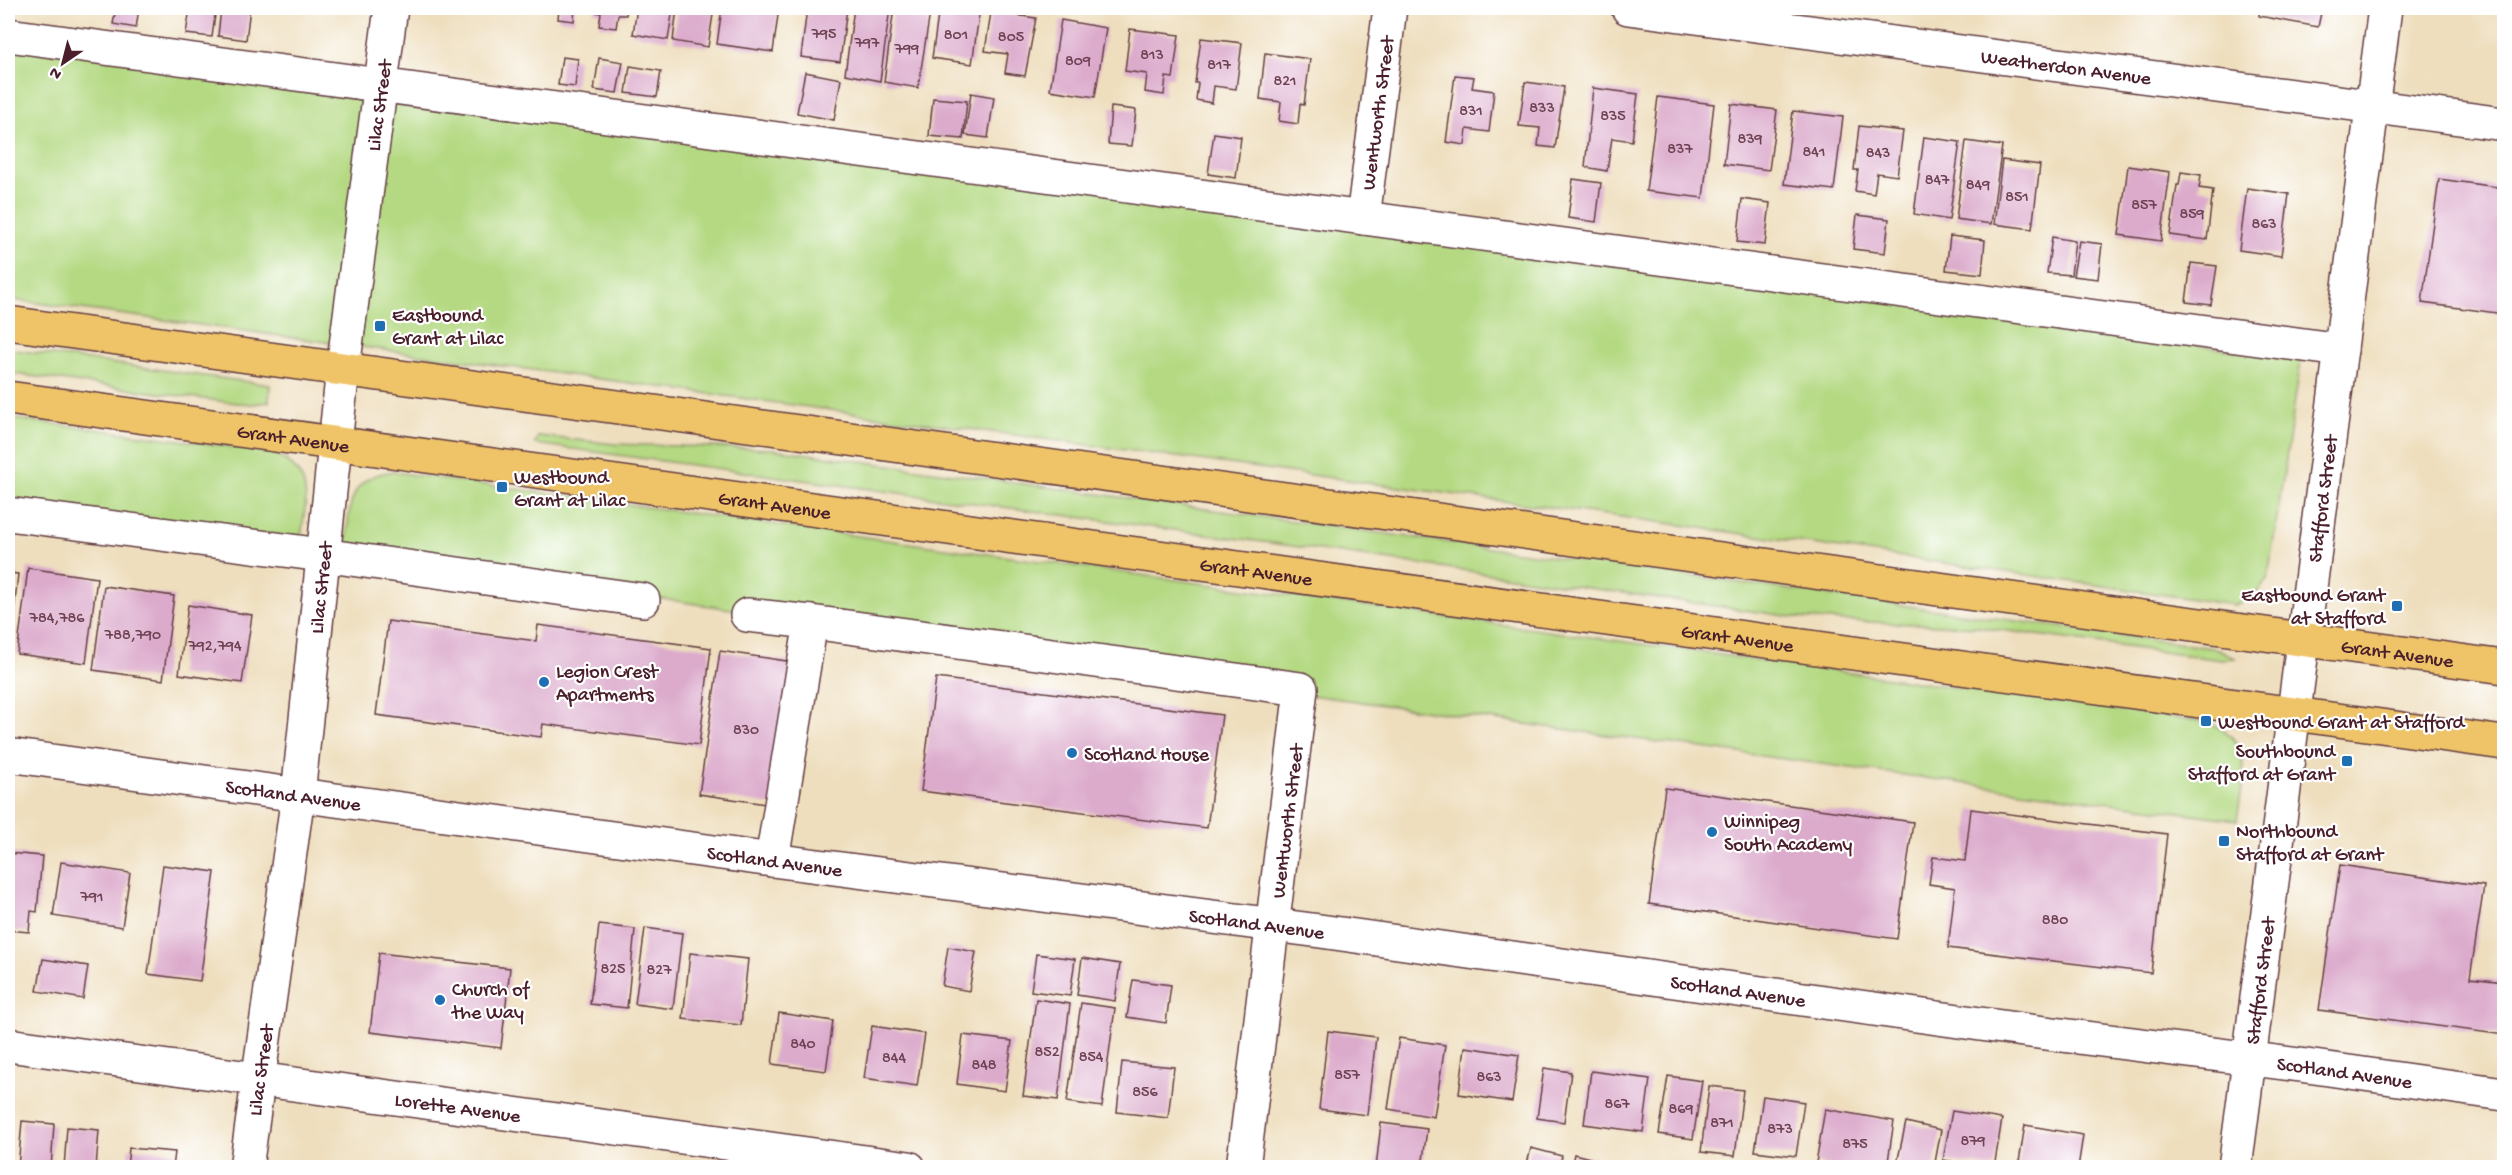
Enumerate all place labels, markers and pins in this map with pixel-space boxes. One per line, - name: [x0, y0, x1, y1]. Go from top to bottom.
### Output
- place label: Eastbound Grant at Lilac: [392, 306, 504, 352]
- marker: Eastbound Grant at Lilac: [373, 319, 387, 333]
- place label: Westbound Grant at Lilac: [514, 468, 626, 514]
- marker: Westbound Grant at Lilac: [495, 480, 509, 494]
- place label: Eastbound Grant at Stafford: [2241, 586, 2387, 632]
- marker: Eastbound Grant at Stafford: [2390, 599, 2404, 613]
- place label: Legion Crest Apartments: [556, 662, 660, 708]
- marker: Legion Crest Apartments: [537, 675, 551, 689]
- place label: Westbound Grant at Stafford: [2218, 713, 2467, 736]
- marker: Westbound Grant at Stafford: [2199, 714, 2213, 728]
- place label: Southbound Stafford at Grant: [2188, 742, 2337, 788]
- place label: Scotland House: [1084, 745, 1210, 768]
- marker: Scotland House: [1065, 746, 1079, 760]
- marker: Southbound Stafford at Grant: [2340, 754, 2354, 768]
- place label: Winnipeg South Academy: [1724, 812, 1853, 858]
- place label: Northbound Stafford at Grant: [2236, 822, 2385, 868]
- marker: Winnipeg South Academy: [1705, 825, 1719, 839]
- marker: Northbound Stafford at Grant: [2217, 834, 2231, 848]
- place label: Church of the Way: [450, 980, 531, 1026]
- marker: Church of the Way: [433, 993, 447, 1007]

